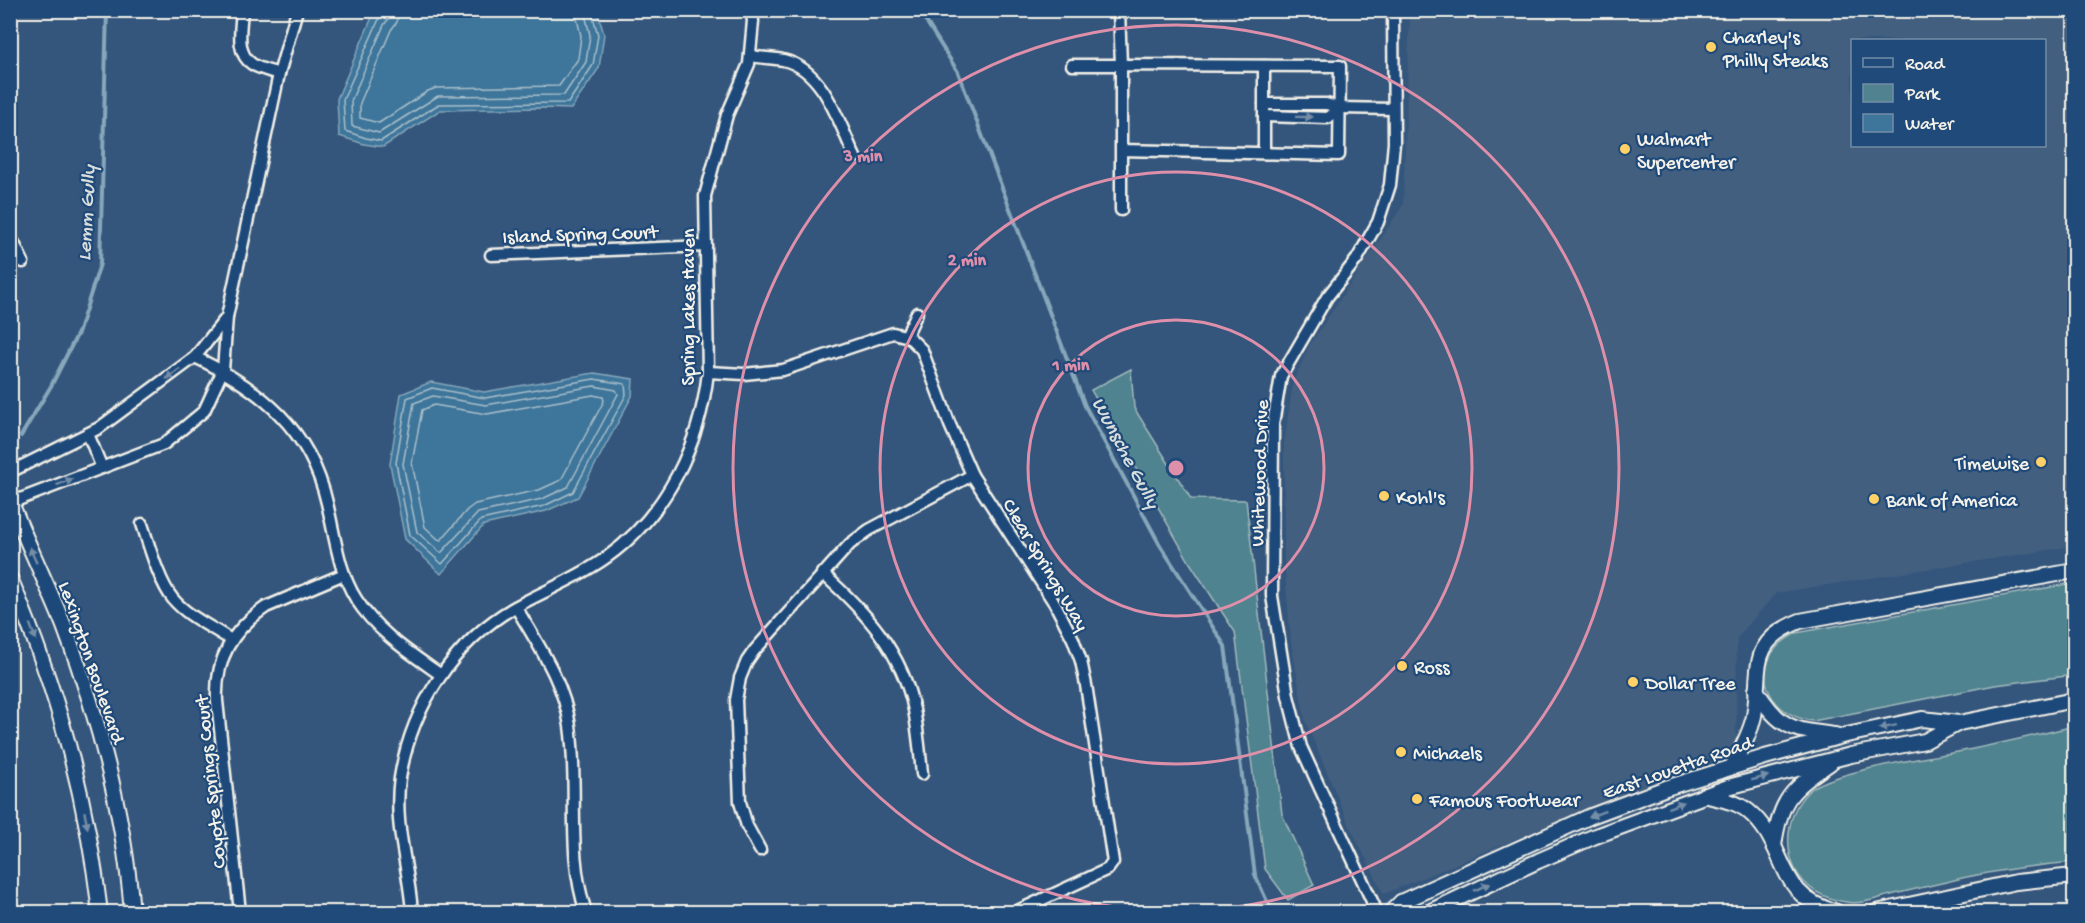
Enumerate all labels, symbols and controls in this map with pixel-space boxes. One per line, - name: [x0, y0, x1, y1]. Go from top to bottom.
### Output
- place label: Charley's Philly Steaks: [1722, 28, 1828, 74]
- legend: [1851, 39, 2046, 147]
- marker: Charley's Philly Steaks: [1704, 40, 1718, 54]
- text: Road: [1905, 55, 1946, 76]
- text: Park: [1904, 85, 1941, 106]
- one-way arrow: [1294, 112, 1313, 122]
- text: Water: [1905, 115, 1955, 136]
- place label: Walmart Supercenter: [1637, 130, 1737, 176]
- marker: Walmart Supercenter: [1618, 142, 1632, 156]
- text: 3 min: [843, 147, 883, 168]
- water label: Lemm Gully: [73, 163, 104, 262]
- street label: Island Spring Court: [502, 222, 660, 251]
- street label: Spring Lakes Haven: [679, 228, 702, 386]
- text: 2 min: [948, 251, 987, 272]
- text: 1 min: [1052, 356, 1090, 377]
- one-way arrow: [165, 368, 181, 380]
- water label: Wunsche Gully: [1084, 394, 1164, 515]
- street label: Whitewood Drive: [1247, 399, 1276, 547]
- place label: Timewise: [1954, 454, 2030, 477]
- marker: Timewise: [2034, 455, 2048, 469]
- centre of rings: [1166, 458, 1186, 478]
- one-way arrow: [56, 477, 74, 486]
- place label: Kohl's: [1396, 488, 1446, 511]
- marker: Kohl's: [1377, 489, 1391, 503]
- place label: Bank of America: [1885, 491, 2018, 514]
- marker: Bank of America: [1867, 492, 1881, 506]
- street label: Clear Springs Way: [996, 496, 1093, 636]
- one-way arrow: [28, 546, 37, 564]
- street label: Lexington Boulevard: [51, 579, 129, 749]
- one-way arrow: [28, 624, 38, 642]
- place label: Ross: [1414, 658, 1450, 681]
- marker: Ross: [1395, 659, 1409, 673]
- place label: Dollar Tree: [1643, 674, 1736, 697]
- marker: Dollar Tree: [1626, 675, 1640, 689]
- street label: Coyote Springs Court: [192, 692, 233, 869]
- one-way arrow: [1878, 722, 1897, 732]
- street label: East Louetta Road: [1600, 732, 1758, 806]
- place label: Michaels: [1413, 744, 1483, 767]
- marker: Michaels: [1394, 745, 1408, 759]
- one-way arrow: [1751, 773, 1769, 782]
- place label: Famous Footwear: [1428, 791, 1582, 814]
- marker: Famous Footwear: [1410, 792, 1424, 806]
- one-way arrow: [1667, 800, 1685, 810]
- one-way arrow: [1588, 809, 1606, 819]
- one-way arrow: [82, 810, 91, 829]
- one-way arrow: [1474, 883, 1491, 892]

